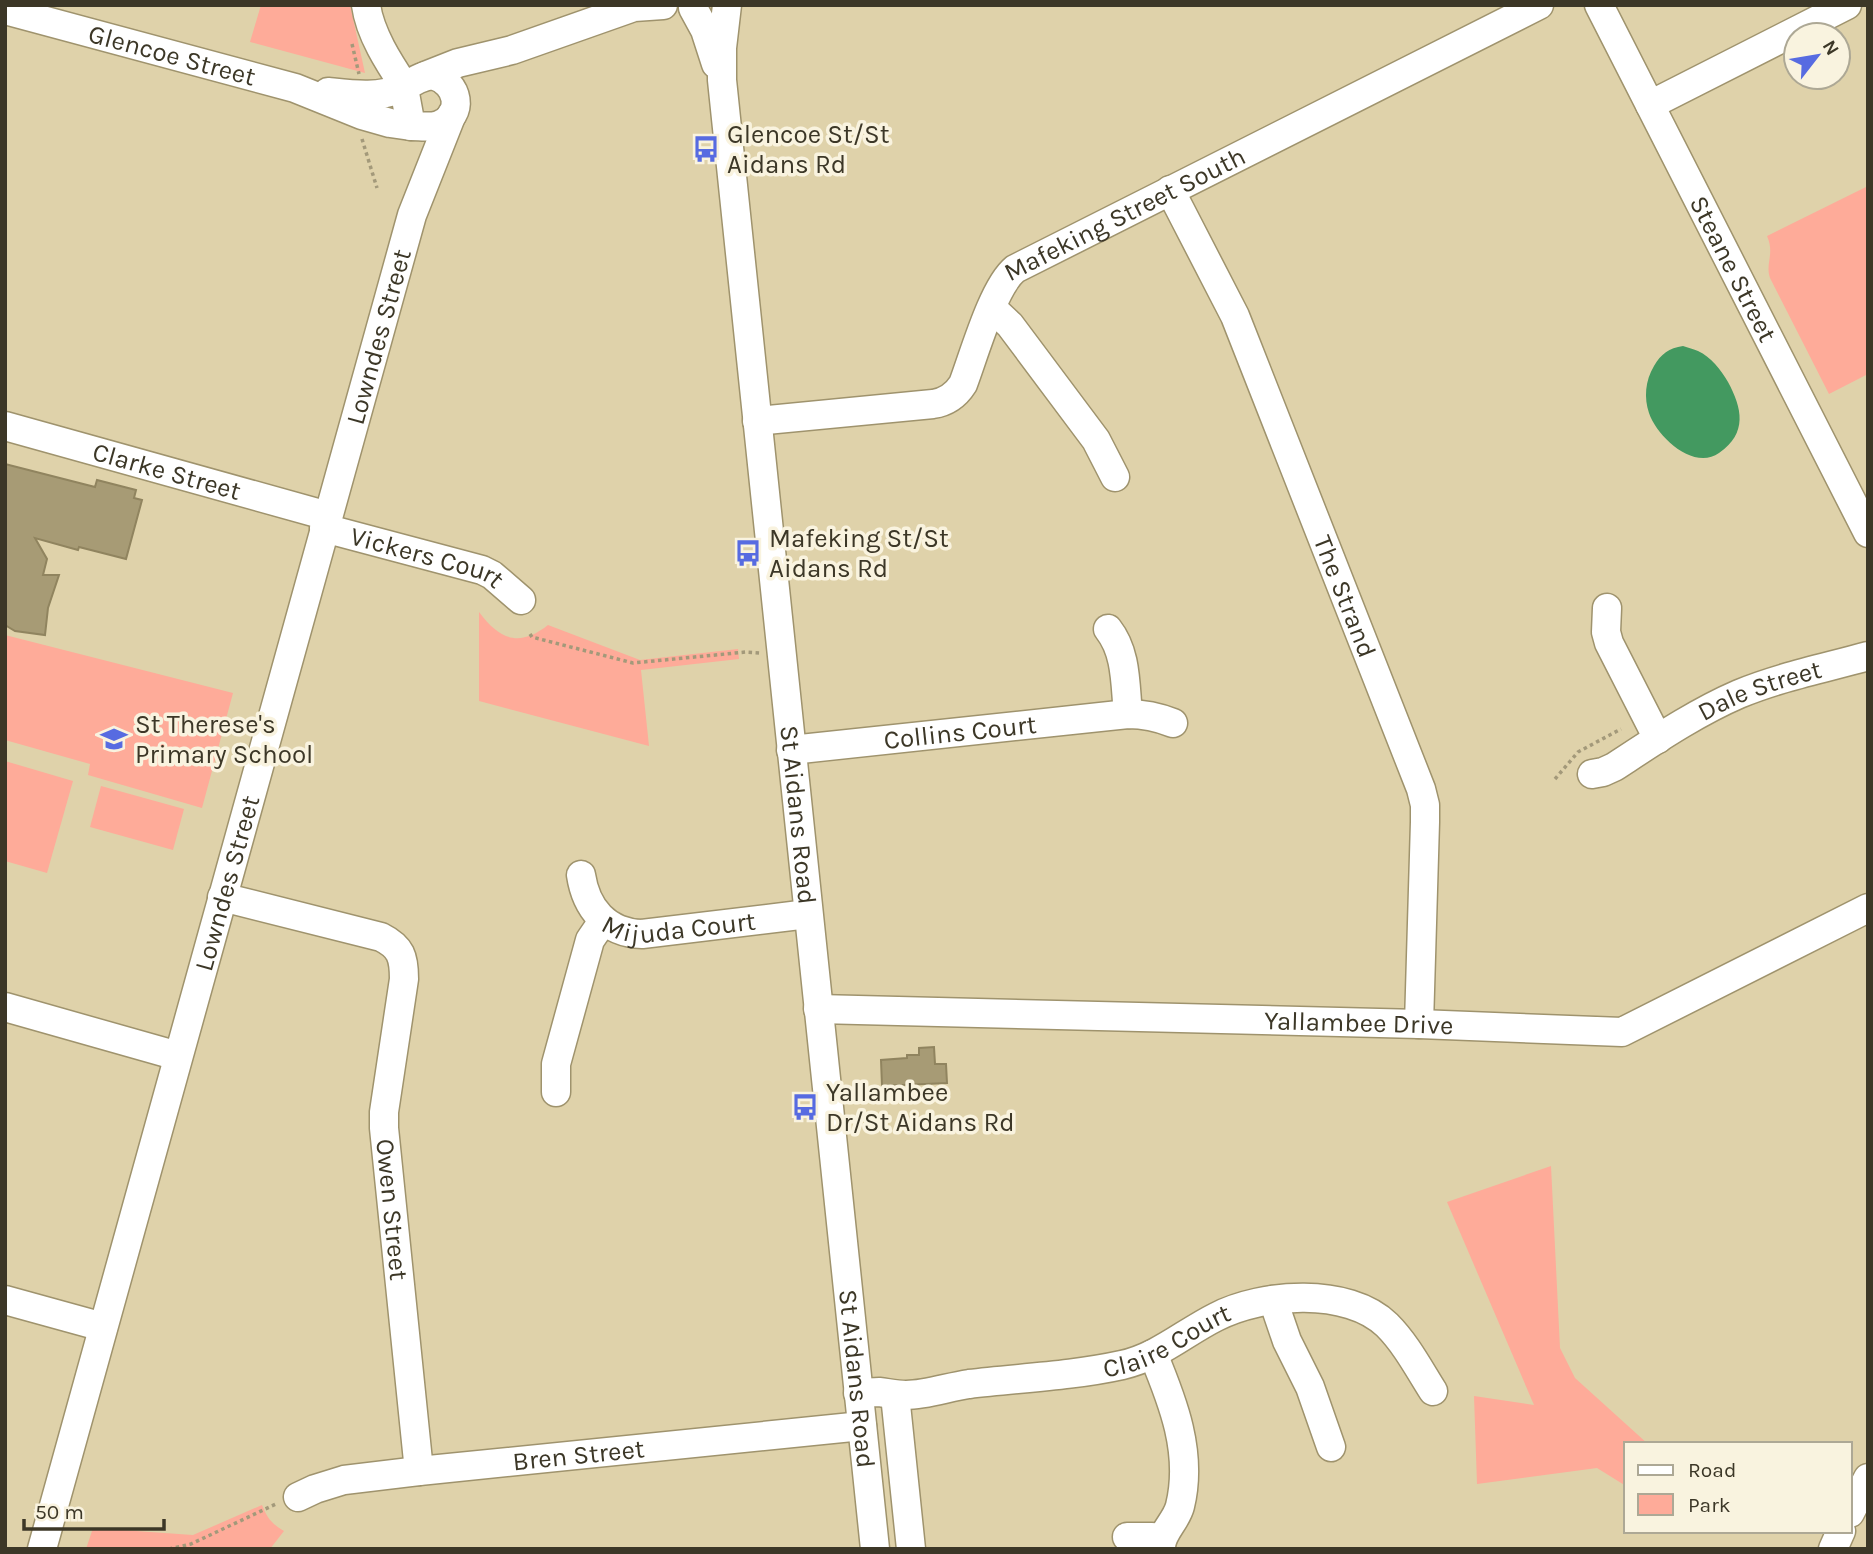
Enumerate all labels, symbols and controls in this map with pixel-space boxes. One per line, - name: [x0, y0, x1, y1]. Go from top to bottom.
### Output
- street label: Glencoe Street: [85, 18, 259, 92]
- north arrow: [1782, 21, 1852, 91]
- text: N: [1818, 36, 1844, 59]
- place label: Glencoe St/St Aidans Rd: [727, 119, 890, 180]
- bus stop icon: Glencoe St/St Aidans Rd: [691, 134, 721, 164]
- street label: Mafeking Street South: [999, 140, 1251, 288]
- street label: Steane Street: [1683, 190, 1784, 347]
- street label: Lowndes Street: [339, 245, 417, 428]
- street label: Clarke Street: [89, 436, 245, 507]
- street label: Vickers Court: [347, 520, 511, 594]
- place label: Mafeking St/St Aidans Rd: [769, 523, 949, 584]
- street label: The Strand: [1307, 531, 1383, 662]
- bus stop icon: Mafeking St/St Aidans Rd: [733, 538, 763, 568]
- street label: Dale Street: [1692, 653, 1825, 727]
- street label: Collins Court: [882, 708, 1038, 755]
- place label: St Therese's Primary School: [135, 709, 313, 770]
- school or university icon: St Therese's Primary School: [99, 724, 129, 754]
- street label: St Aidans Road: [774, 724, 823, 906]
- street label: Lowndes Street: [188, 792, 266, 974]
- street label: Mijuda Court: [597, 905, 758, 950]
- street label: Yallambee Drive: [1264, 1005, 1454, 1041]
- place label: Yallambee Dr/St Aidans Rd: [826, 1077, 1015, 1138]
- bus stop icon: Yallambee Dr/St Aidans Rd: [790, 1092, 820, 1122]
- street label: Owen Street: [370, 1137, 415, 1282]
- street label: St Aidans Road: [833, 1288, 882, 1470]
- street label: Claire Court: [1100, 1297, 1235, 1384]
- street label: Bren Street: [511, 1433, 646, 1477]
- legend: [1624, 1442, 1852, 1533]
- text: Road: [1688, 1458, 1736, 1482]
- scale bar: [24, 1488, 164, 1532]
- text: Park: [1688, 1493, 1731, 1517]
- text: 50 m: [35, 1500, 84, 1524]

